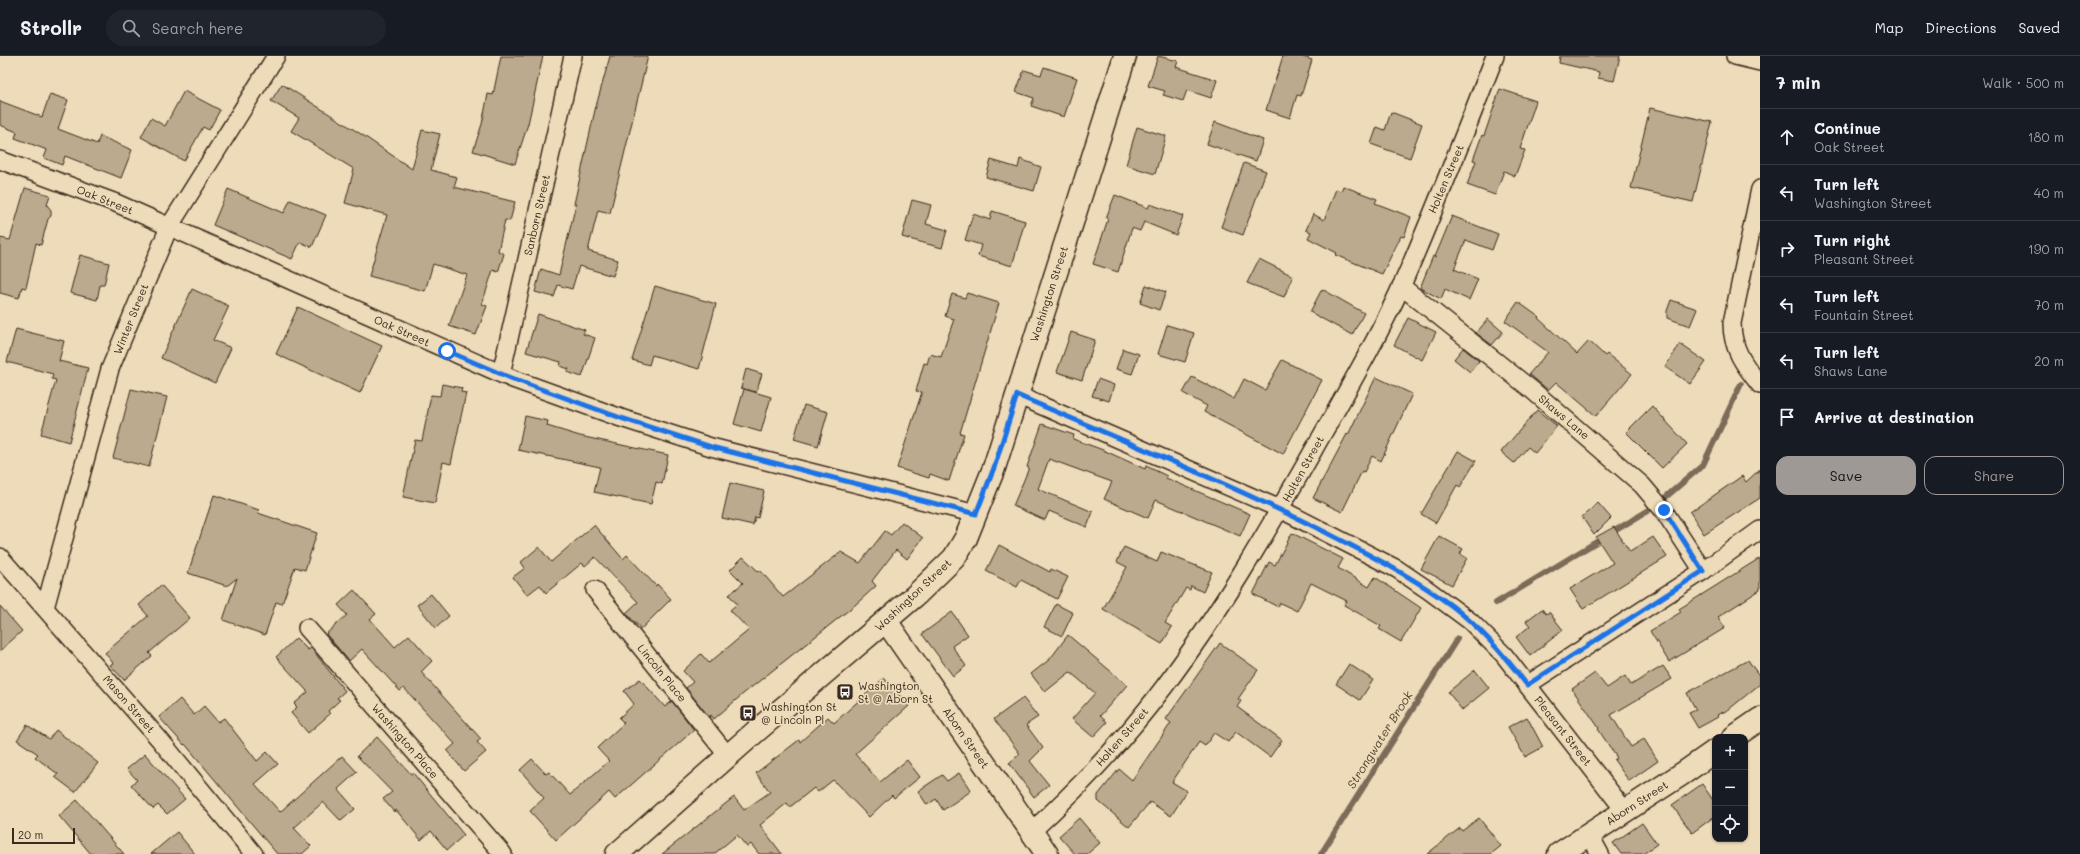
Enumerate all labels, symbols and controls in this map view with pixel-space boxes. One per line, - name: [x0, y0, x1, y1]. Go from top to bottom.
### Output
- search box: [106, 10, 386, 46]
- text: Strollr: [20, 15, 82, 40]
- icon: search: [120, 17, 142, 39]
- text: Search here: [152, 18, 243, 38]
- text: Map: [1875, 18, 1903, 37]
- text: Directions: [1925, 18, 1996, 37]
- text: Saved: [2018, 18, 2060, 37]
- text: 7 min: [1776, 71, 1821, 93]
- text: Walk · 500 m: [1982, 74, 2064, 91]
- text: Continue: [1814, 118, 1881, 138]
- icon: ahead: [1776, 126, 1798, 148]
- text: 180 m: [2028, 128, 2064, 145]
- text: Oak Street: [1814, 138, 1885, 155]
- street label: Holten Street: [1424, 142, 1467, 216]
- street label: Sanborn Street: [520, 173, 553, 257]
- text: Turn left: [1814, 174, 1879, 194]
- street label: Oak Street: [75, 181, 136, 218]
- icon: left: [1776, 182, 1798, 204]
- text: 40 m: [2034, 184, 2064, 201]
- text: Washington Street: [1814, 194, 1932, 211]
- text: Turn right: [1814, 230, 1891, 250]
- icon: right: [1776, 238, 1798, 260]
- text: 190 m: [2028, 240, 2064, 257]
- street label: Washington Street: [1026, 244, 1071, 344]
- text: Pleasant Street: [1814, 250, 1914, 267]
- street label: Winter Street: [110, 281, 152, 356]
- text: Turn left: [1814, 286, 1879, 306]
- icon: left: [1776, 294, 1798, 316]
- text: 70 m: [2034, 296, 2064, 313]
- text: Fountain Street: [1814, 306, 1914, 323]
- street label: Oak Street: [372, 311, 433, 350]
- route start: [438, 342, 456, 360]
- text: Turn left: [1814, 342, 1879, 362]
- icon: left: [1776, 350, 1798, 372]
- text: 20 m: [2034, 352, 2064, 369]
- text: Shaws Lane: [1814, 362, 1888, 379]
- street label: Shaws Lane: [1536, 391, 1593, 442]
- icon: arrive: [1776, 406, 1798, 428]
- text: Arrive at destination: [1814, 407, 1974, 427]
- street label: Holten Street: [1278, 433, 1327, 504]
- button: Save: [1776, 456, 1916, 495]
- button: Share: [1924, 456, 2064, 495]
- route end: [1655, 501, 1673, 519]
- street label: Washington Street: [871, 555, 954, 634]
- street label: Lincoln Place: [634, 641, 690, 705]
- street label: Mason Street: [100, 672, 159, 736]
- place label: Washington St @ Aborn St: [858, 678, 933, 706]
- bus stop icon: Washington St @ Aborn St: [835, 682, 855, 702]
- water label: Strongwater Brook: [1343, 687, 1416, 791]
- street label: Pleasant Street: [1531, 693, 1596, 769]
- place label: Washington St @ Lincoln Pl: [761, 699, 837, 727]
- street label: Washington Place: [369, 700, 442, 781]
- bus stop icon: Washington St @ Lincoln Pl: [738, 703, 758, 723]
- street label: Aborn Street: [940, 704, 993, 771]
- street label: Holten Street: [1092, 704, 1151, 769]
- map controls: [1712, 734, 1748, 842]
- button: +: [1712, 734, 1748, 770]
- button: −: [1712, 770, 1748, 806]
- street label: Aborn Street: [1603, 777, 1671, 828]
- button: locate: [1712, 806, 1748, 842]
- scale bar: [12, 826, 75, 845]
- text: 20 m: [18, 827, 43, 842]

